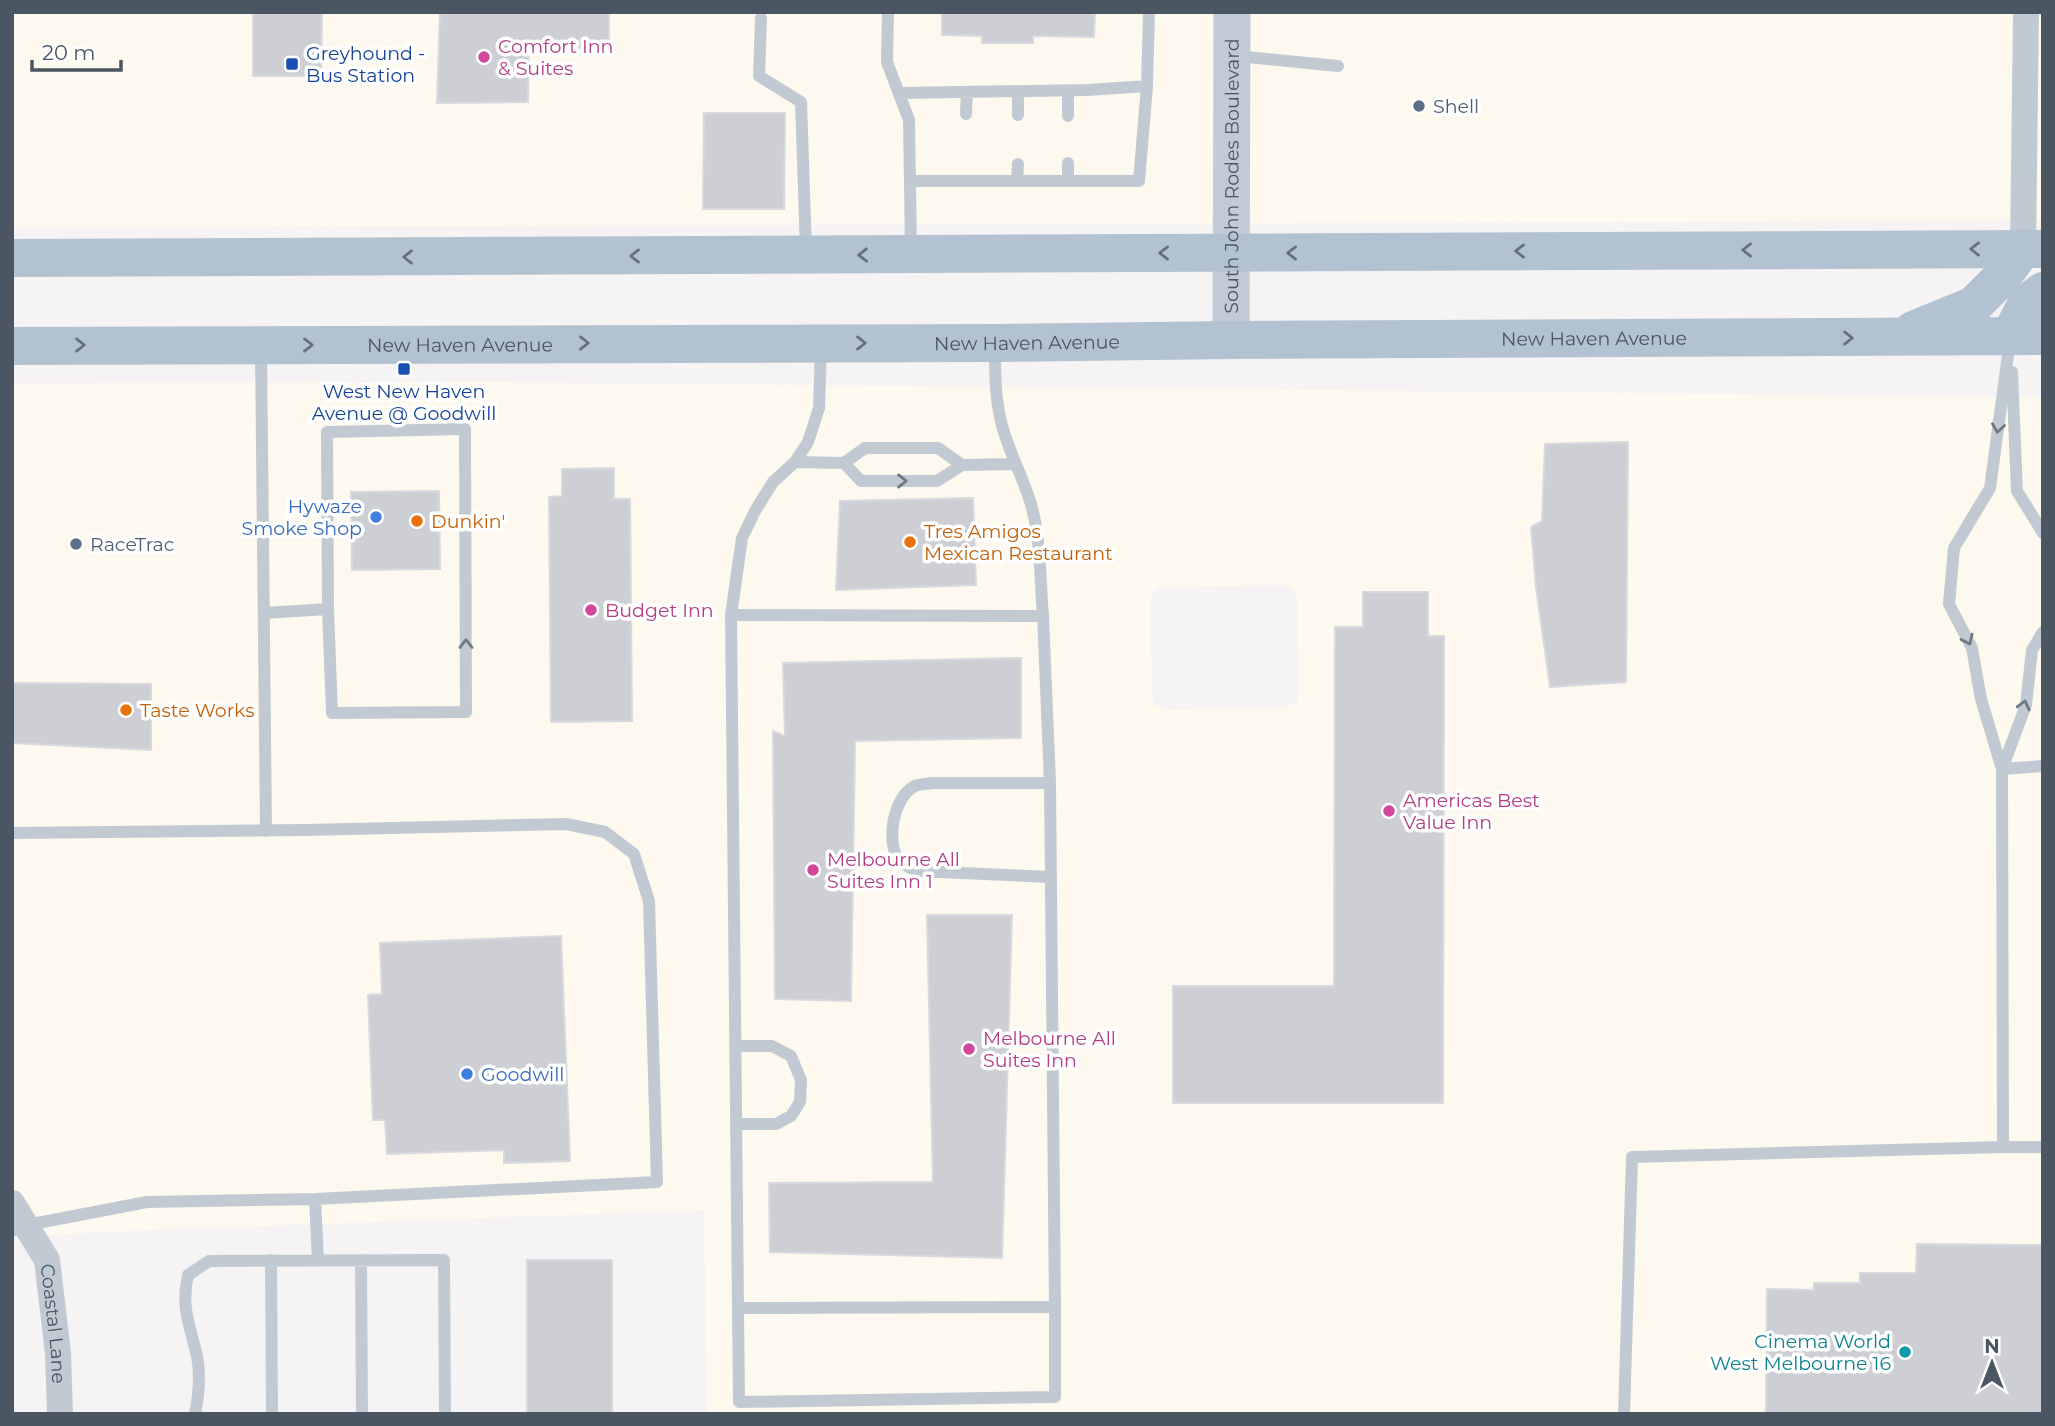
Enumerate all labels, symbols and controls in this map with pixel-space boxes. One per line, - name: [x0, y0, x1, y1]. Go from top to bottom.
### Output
- scale bar: [32, 28, 121, 72]
- place label: Comfort Inn & Suites: [498, 35, 613, 80]
- street label: South John Rodes Boulevard: [1220, 38, 1243, 314]
- text: 20 m: [42, 40, 96, 65]
- place label: Greyhound - Bus Station: [306, 42, 425, 87]
- marker: Comfort Inn & Suites: [476, 49, 492, 65]
- marker: Greyhound - Bus Station: [284, 56, 300, 72]
- place label: Shell: [1433, 95, 1479, 118]
- marker: Shell: [1411, 98, 1427, 114]
- one-way arrow: [1969, 241, 1979, 257]
- one-way arrow: [1741, 242, 1752, 258]
- one-way arrow: [1514, 244, 1525, 259]
- one-way arrow: [1158, 245, 1168, 261]
- one-way arrow: [1286, 245, 1297, 261]
- one-way arrow: [857, 247, 867, 263]
- one-way arrow: [629, 248, 640, 264]
- one-way arrow: [402, 249, 413, 264]
- street label: New Haven Avenue: [1501, 326, 1687, 350]
- street label: New Haven Avenue: [934, 330, 1120, 355]
- one-way arrow: [1844, 330, 1854, 346]
- street label: New Haven Avenue: [367, 333, 553, 356]
- one-way arrow: [580, 335, 590, 351]
- one-way arrow: [856, 335, 867, 351]
- one-way arrow: [76, 337, 86, 353]
- one-way arrow: [303, 337, 314, 352]
- marker: West New Haven Avenue @ Goodwill: [396, 361, 412, 377]
- place label: West New Haven Avenue @ Goodwill: [312, 380, 496, 425]
- one-way arrow: [1991, 422, 2006, 434]
- one-way arrow: [897, 473, 908, 489]
- place label: Hywaze Smoke Shop: [242, 495, 362, 540]
- marker: Hywaze Smoke Shop: [368, 509, 384, 525]
- place label: Dunkin': [431, 510, 505, 533]
- marker: Dunkin': [409, 513, 425, 529]
- place label: Tres Amigos Mexican Restaurant: [924, 520, 1113, 565]
- place label: RaceTrac: [90, 533, 174, 556]
- marker: Tres Amigos Mexican Restaurant: [902, 534, 918, 550]
- marker: RaceTrac: [68, 536, 84, 552]
- place label: Budget Inn: [605, 599, 714, 622]
- marker: Budget Inn: [583, 602, 599, 618]
- one-way arrow: [1960, 633, 1974, 645]
- one-way arrow: [458, 638, 474, 648]
- place label: Taste Works: [140, 699, 254, 722]
- one-way arrow: [2016, 699, 2030, 711]
- marker: Taste Works: [118, 702, 134, 718]
- place label: Americas Best Value Inn: [1403, 789, 1540, 834]
- marker: Americas Best Value Inn: [1381, 803, 1397, 819]
- place label: Melbourne All Suites Inn 1: [827, 848, 960, 893]
- marker: Melbourne All Suites Inn 1: [805, 862, 821, 878]
- place label: Melbourne All Suites Inn: [983, 1027, 1116, 1072]
- marker: Melbourne All Suites Inn: [961, 1041, 977, 1057]
- place label: Goodwill: [481, 1063, 564, 1086]
- marker: Goodwill: [459, 1066, 475, 1082]
- street label: Coastal Lane: [36, 1262, 71, 1384]
- north arrow: [1957, 1328, 2027, 1398]
- place label: Cinema World West Melbourne 16: [1710, 1330, 1891, 1375]
- text: N: [1984, 1335, 2000, 1358]
- marker: Cinema World West Melbourne 16: [1897, 1344, 1913, 1360]

